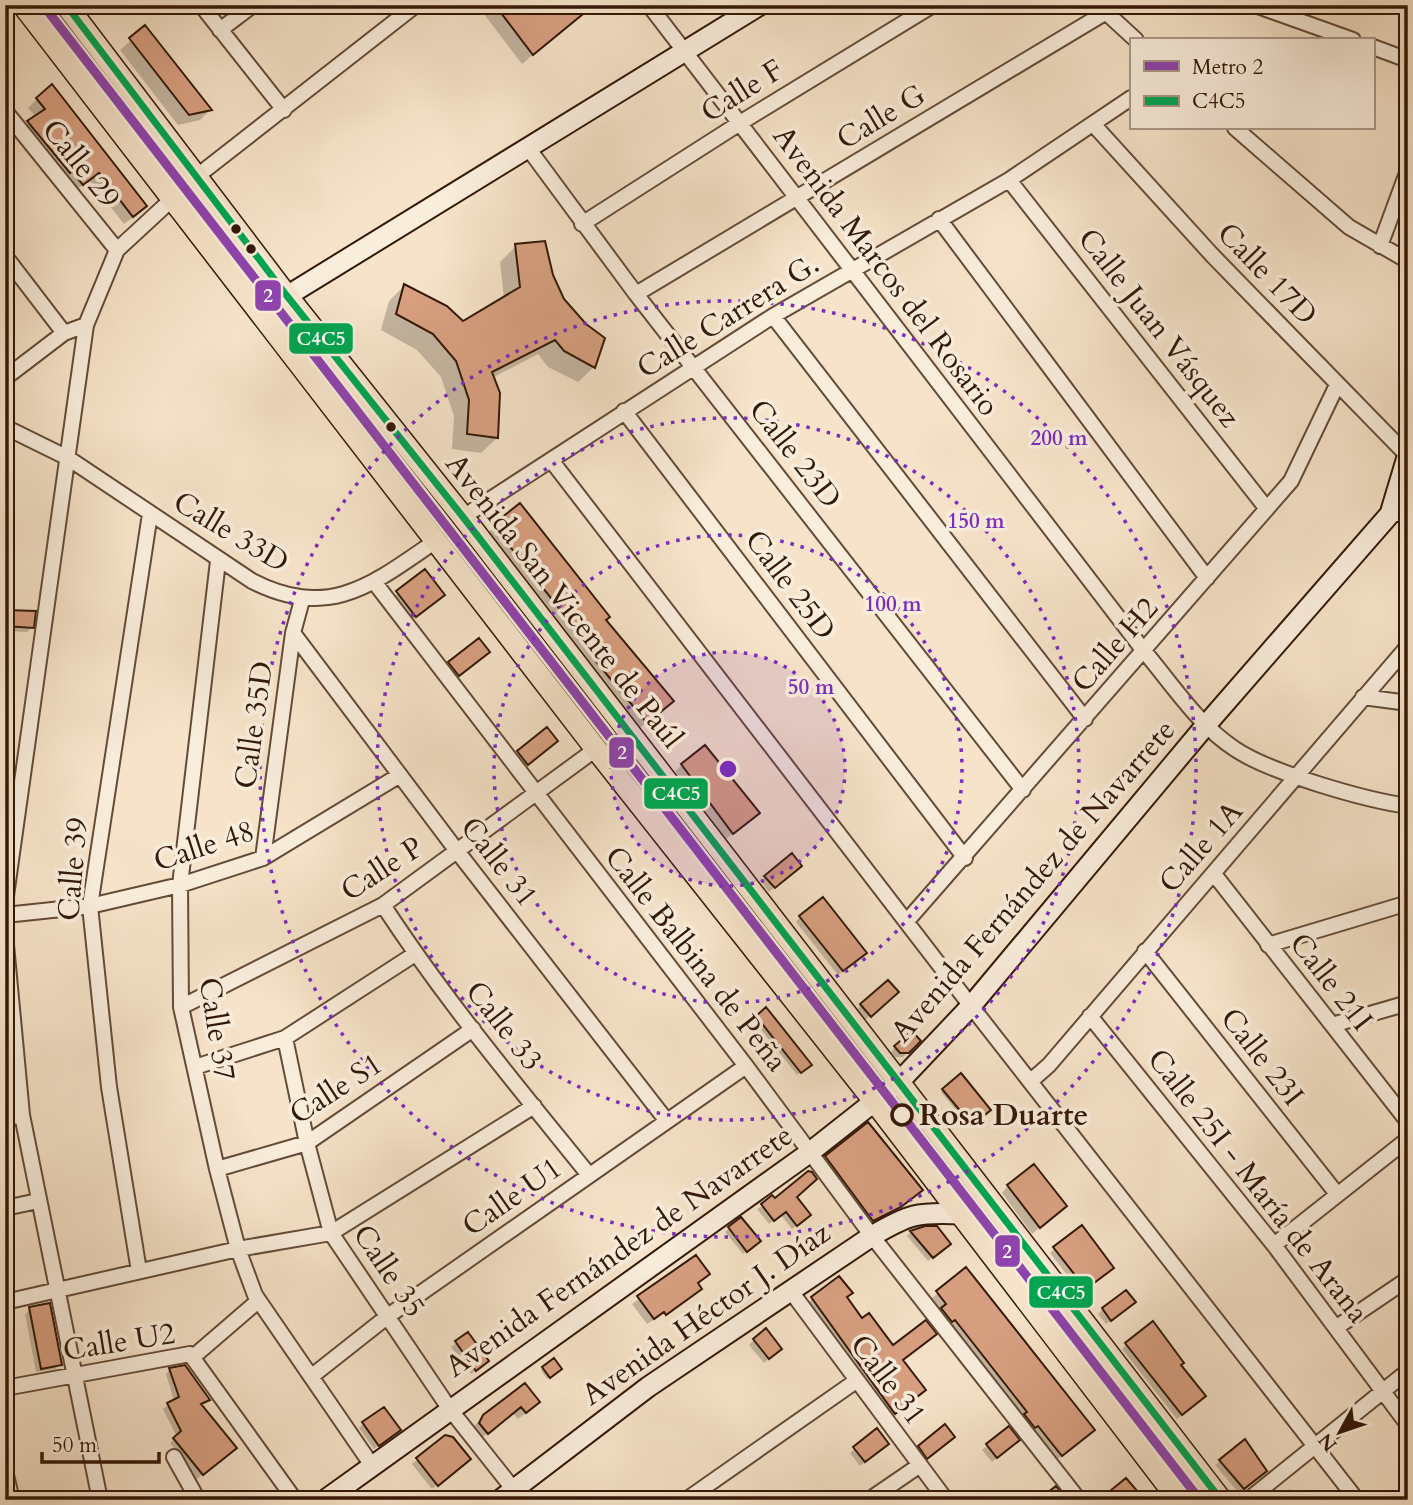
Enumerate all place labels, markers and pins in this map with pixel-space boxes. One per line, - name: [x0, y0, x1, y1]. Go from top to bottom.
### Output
- unlabelled marker: [229, 222, 243, 236]
- unlabelled marker: [244, 242, 258, 256]
- unlabelled marker: [384, 420, 398, 434]
- centre of rings: [716, 757, 740, 781]
- place label: Rosa Duarte: [919, 1095, 1088, 1136]
- marker: Rosa Duarte: [891, 1104, 913, 1126]

